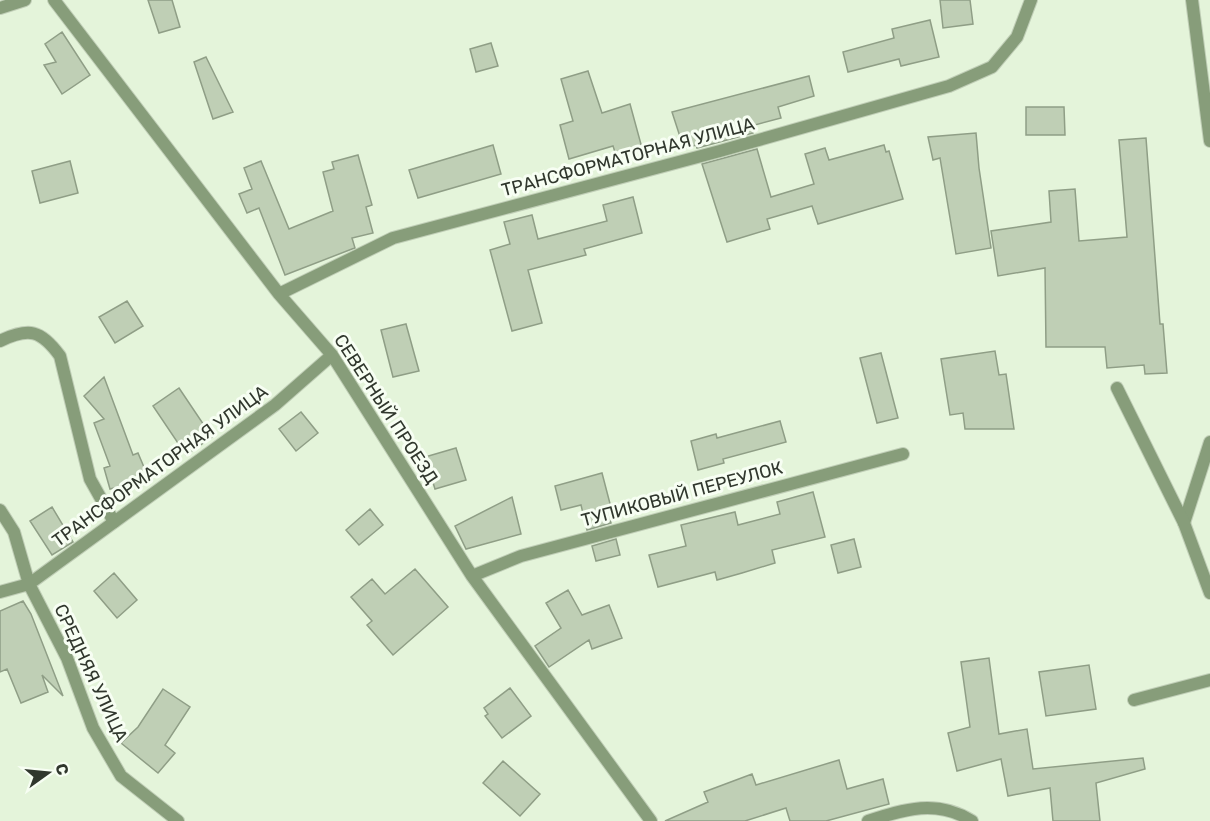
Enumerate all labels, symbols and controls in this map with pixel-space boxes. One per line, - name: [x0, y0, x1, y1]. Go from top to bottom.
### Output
- street label: ТРАНСФОРМАТОРНАЯ УЛИЦА: [499, 113, 757, 201]
- street label: СЕВЕРНЫЙ ПРОЕЗД: [329, 330, 443, 488]
- street label: ТРАНСФОРМАТОРНАЯ УЛИЦА: [48, 380, 272, 552]
- street label: ТУПИКОВЫЙ ПЕРЕУЛОК: [579, 457, 785, 531]
- street label: СРЕДНЯЯ УЛИЦА: [49, 601, 133, 745]
- north arrow: [18, 743, 78, 803]
- text: С: [51, 761, 73, 777]

